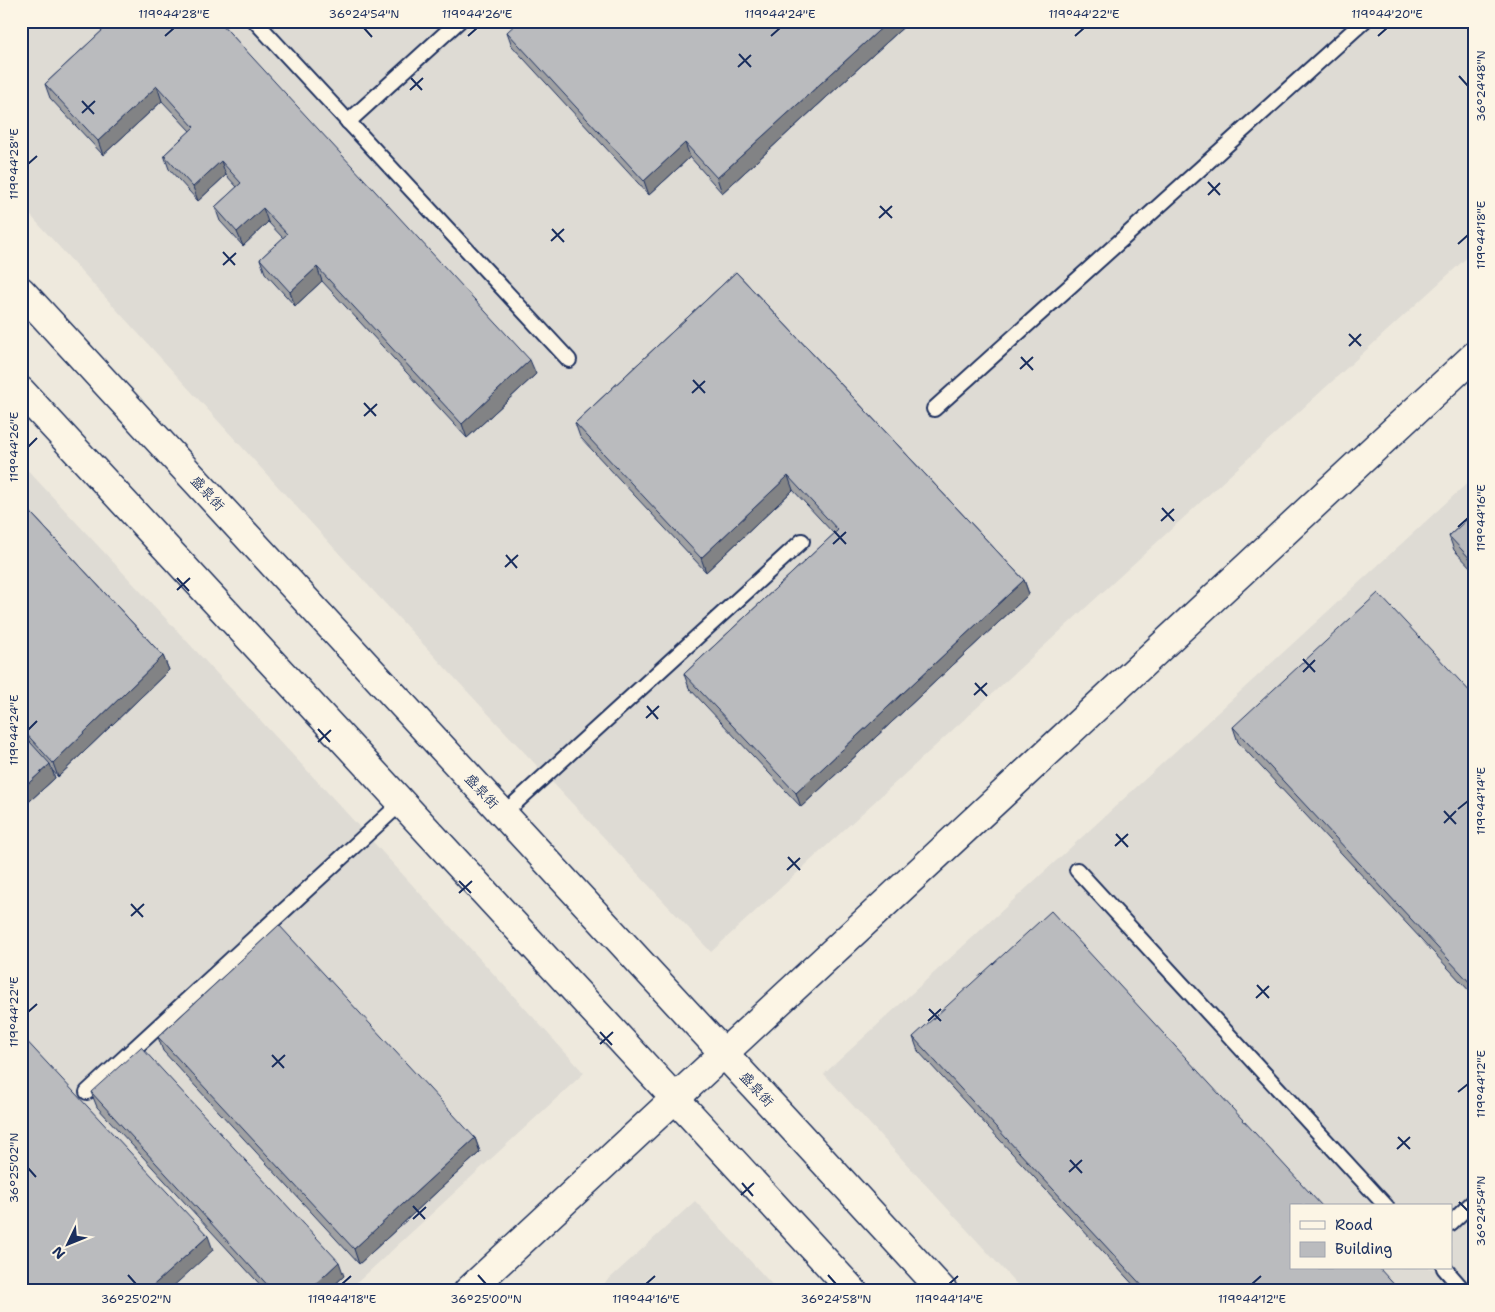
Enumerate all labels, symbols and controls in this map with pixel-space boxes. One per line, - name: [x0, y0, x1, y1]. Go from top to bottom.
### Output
- text: 119°44'28"E: [138, 6, 210, 22]
- text: 36°24'54"N: [329, 6, 399, 22]
- text: 119°44'26"E: [442, 6, 512, 22]
- text: 119°44'24"E: [745, 6, 815, 22]
- text: 119°44'22"E: [1048, 6, 1120, 22]
- text: 119°44'20"E: [1351, 6, 1423, 22]
- text: 36°24'48"N: [1473, 50, 1489, 122]
- text: 119°44'28"E: [6, 128, 22, 200]
- text: 119°44'18"E: [1473, 201, 1489, 269]
- text: 119°44'26"E: [6, 412, 22, 482]
- street label: 盛泉街: [187, 472, 229, 514]
- text: 119°44'16"E: [1473, 484, 1489, 552]
- text: 119°44'24"E: [6, 695, 22, 765]
- text: 119°44'14"E: [1473, 767, 1489, 835]
- street label: 盛泉街: [461, 770, 503, 812]
- text: 119°44'22"E: [6, 976, 22, 1048]
- text: 119°44'12"E: [1473, 1050, 1489, 1118]
- street label: 盛泉街: [736, 1068, 778, 1110]
- text: 36°25'02"N: [6, 1133, 22, 1203]
- text: 36°24'54"N: [1473, 1176, 1489, 1246]
- legend: [1290, 1204, 1452, 1270]
- text: Road: [1335, 1215, 1373, 1235]
- north arrow: [42, 1220, 92, 1270]
- text: Building: [1335, 1239, 1392, 1259]
- text: N: [48, 1243, 69, 1263]
- text: 36°25'02"N: [101, 1291, 171, 1307]
- text: 119°44'18"E: [308, 1291, 376, 1307]
- text: 36°25'00"N: [450, 1291, 522, 1307]
- text: 119°44'16"E: [612, 1291, 680, 1307]
- text: 36°24'58"N: [801, 1291, 871, 1307]
- text: 119°44'14"E: [915, 1291, 983, 1307]
- text: 119°44'12"E: [1218, 1291, 1286, 1307]

